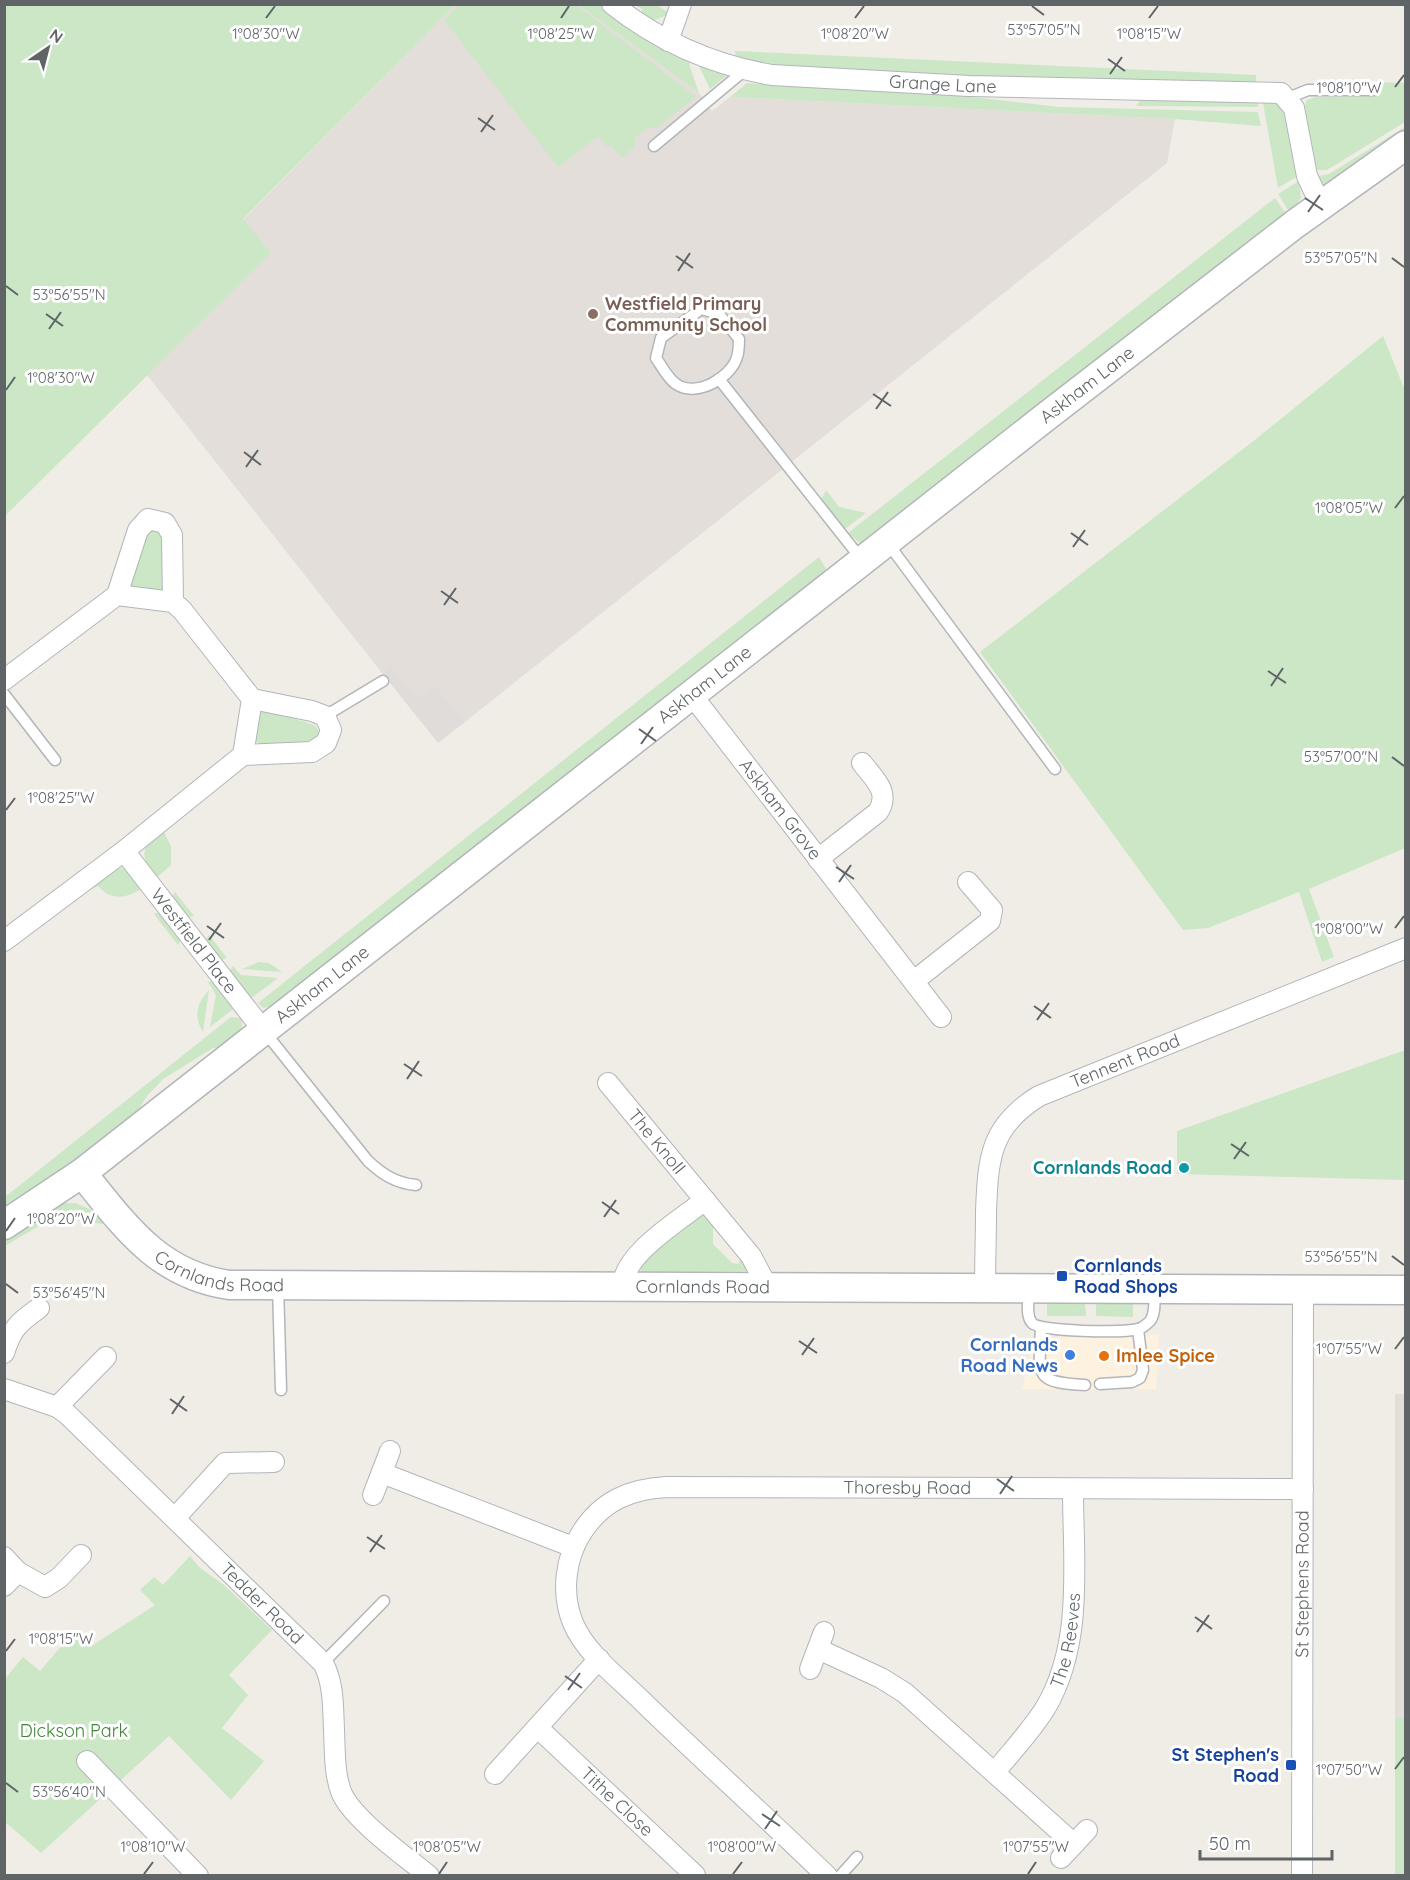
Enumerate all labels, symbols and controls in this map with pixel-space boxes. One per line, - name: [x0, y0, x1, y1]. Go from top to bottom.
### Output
- north arrow: [18, 18, 78, 78]
- text: 53°57'05"N: [1007, 20, 1081, 39]
- text: N: [46, 24, 67, 47]
- text: 1°08'30"W: [232, 24, 300, 43]
- text: 1°08'25"W: [527, 24, 595, 43]
- text: 1°08'20"W: [821, 24, 889, 43]
- text: 1°08'15"W: [1117, 24, 1182, 43]
- street label: Grange Lane: [888, 70, 997, 98]
- text: 1°08'10"W: [1316, 78, 1382, 97]
- text: 53°57'05"N: [1304, 248, 1378, 267]
- text: 53°56'55"N: [32, 285, 106, 304]
- place label: Westfield Primary Community School: [605, 292, 767, 336]
- marker: Westfield Primary Community School: [586, 307, 600, 321]
- street label: Askham Lane: [1035, 341, 1139, 428]
- text: 1°08'30"W: [27, 368, 95, 387]
- text: 1°08'05"W: [1315, 498, 1383, 517]
- street label: Askham Lane: [653, 640, 756, 728]
- text: 53°57'00"N: [1304, 747, 1378, 766]
- street label: Askham Grove: [734, 754, 827, 864]
- text: 1°08'25"W: [27, 788, 95, 807]
- street label: Westfield Place: [146, 883, 242, 998]
- text: 1°08'00"W: [1315, 919, 1384, 938]
- street label: Askham Lane: [270, 940, 373, 1028]
- street label: Tennent Road: [1067, 1028, 1183, 1093]
- street label: The Knoll: [623, 1104, 690, 1179]
- place label: Cornlands Road: [1033, 1156, 1172, 1179]
- marker: Cornlands Road: [1177, 1161, 1191, 1175]
- text: 1°08'20"W: [27, 1209, 95, 1228]
- street label: Cornlands Road: [150, 1245, 284, 1296]
- text: 53°56'55"N: [1304, 1247, 1378, 1266]
- place label: Cornlands Road Shops: [1074, 1254, 1178, 1298]
- marker: Cornlands Road Shops: [1055, 1269, 1069, 1283]
- street label: Cornlands Road: [636, 1275, 770, 1298]
- text: 53°56'45"N: [32, 1283, 106, 1302]
- place label: Cornlands Road News: [961, 1333, 1058, 1377]
- text: 1°07'55"W: [1316, 1339, 1382, 1358]
- place label: Imlee Spice: [1116, 1344, 1215, 1367]
- marker: Cornlands Road News: [1063, 1348, 1077, 1362]
- marker: Imlee Spice: [1097, 1349, 1111, 1363]
- street label: Thoresby Road: [843, 1476, 971, 1499]
- street label: St Stephens Road: [1290, 1510, 1314, 1658]
- street label: Tedder Road: [216, 1557, 309, 1649]
- street label: The Reeves: [1045, 1592, 1085, 1691]
- text: 1°08'15"W: [29, 1629, 94, 1648]
- park label: Dickson Park: [20, 1719, 128, 1742]
- place label: St Stephen's Road: [1172, 1743, 1279, 1787]
- marker: St Stephen's Road: [1284, 1758, 1298, 1772]
- text: 1°07'50"W: [1316, 1760, 1383, 1779]
- street label: Tithe Close: [576, 1762, 658, 1841]
- text: 53°56'40"N: [32, 1782, 106, 1801]
- scale bar: [1200, 1823, 1332, 1861]
- text: 50 m: [1209, 1832, 1251, 1855]
- text: 1°08'10"W: [120, 1837, 186, 1856]
- text: 1°08'05"W: [413, 1837, 481, 1856]
- text: 1°08'00"W: [708, 1837, 777, 1856]
- text: 1°07'55"W: [1003, 1837, 1069, 1856]

